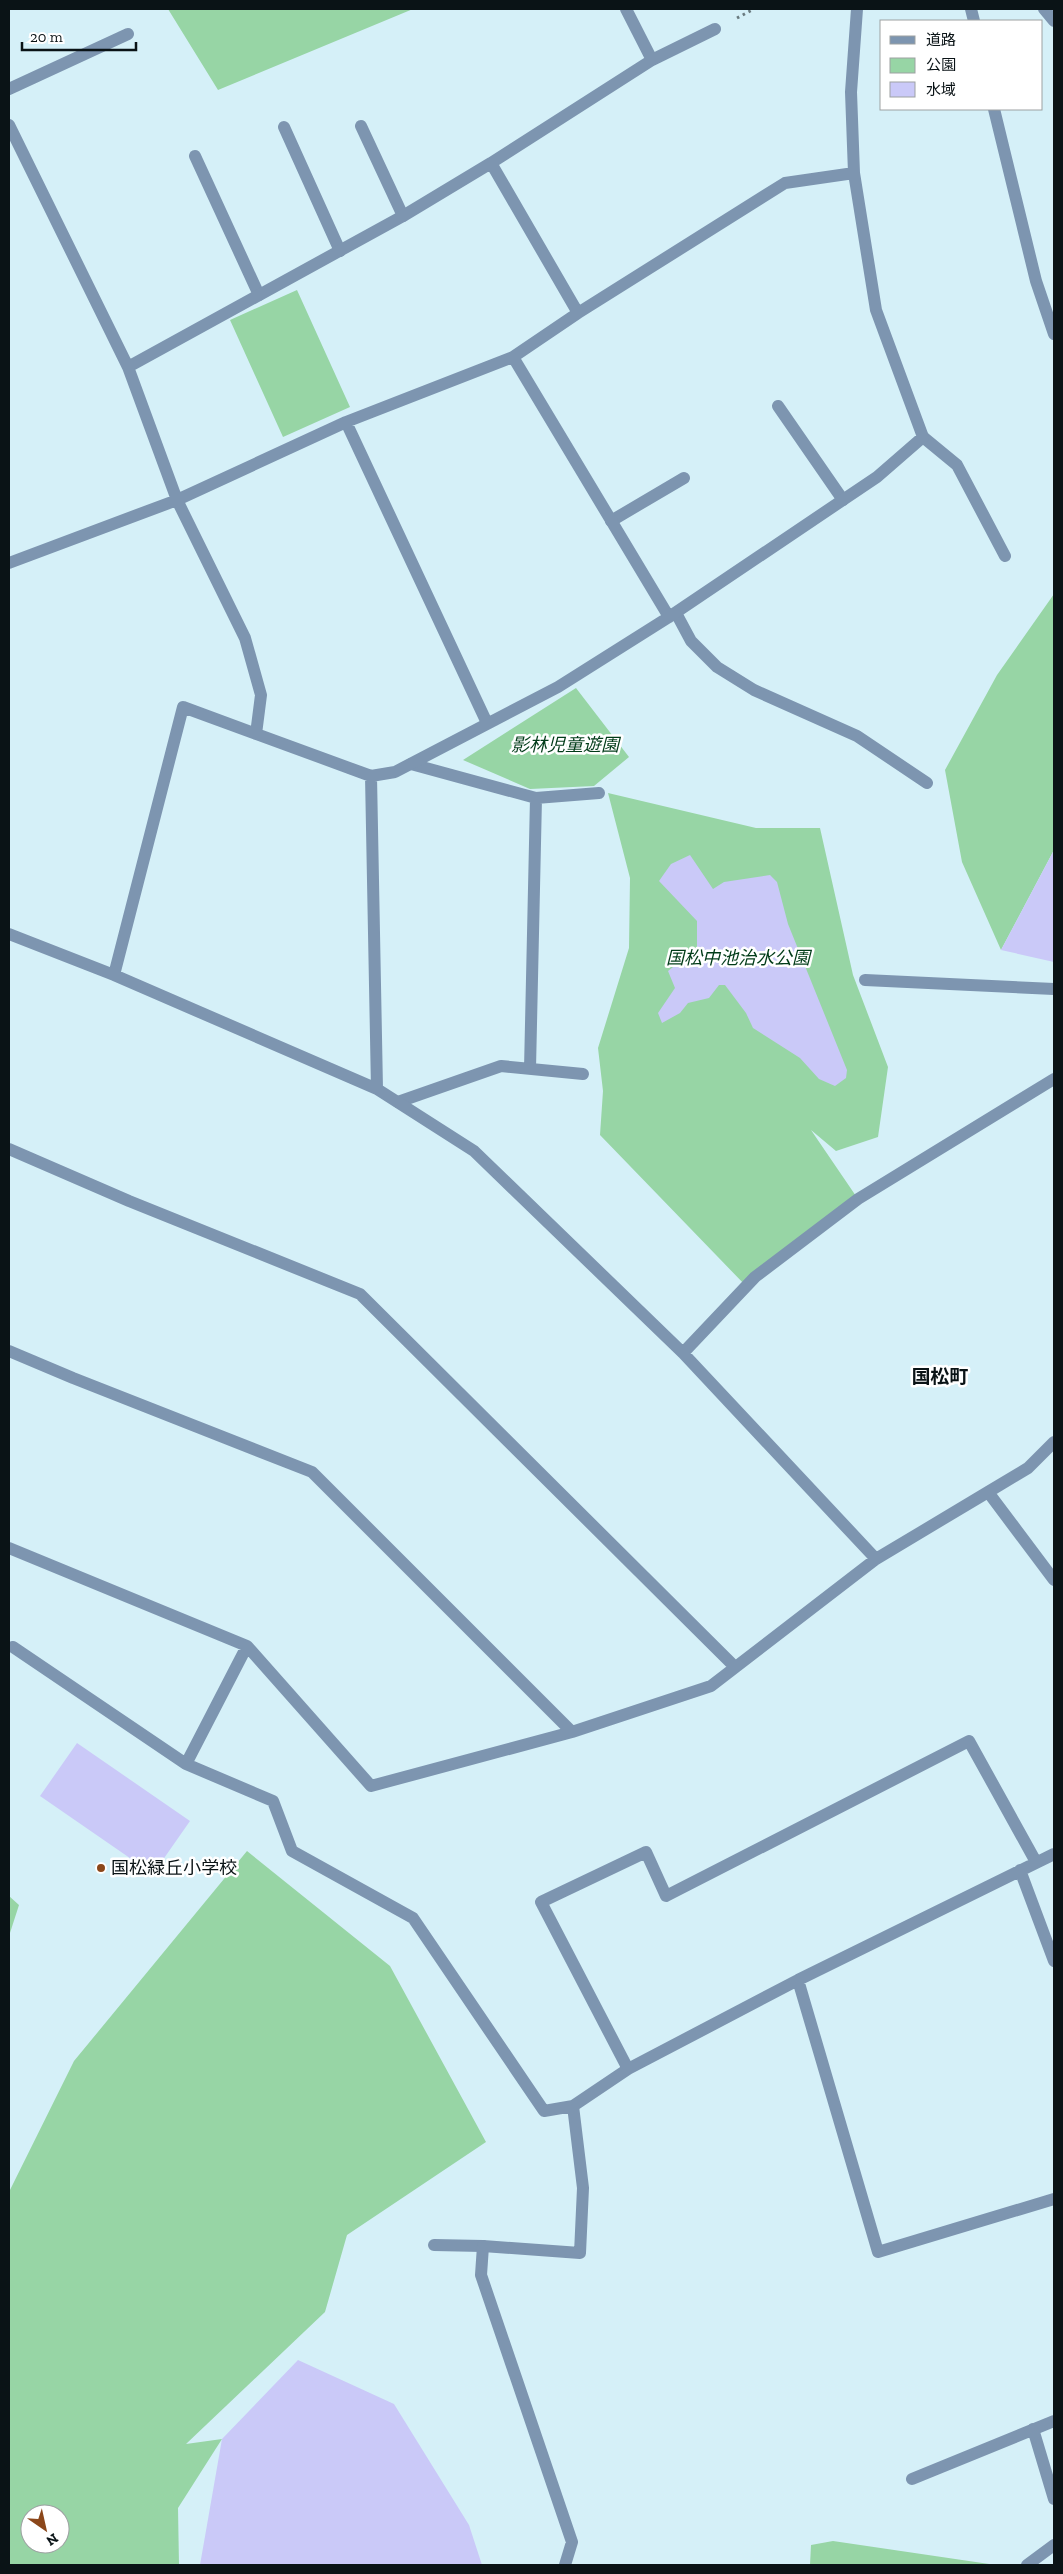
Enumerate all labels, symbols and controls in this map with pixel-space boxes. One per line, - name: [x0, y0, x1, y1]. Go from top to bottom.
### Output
- scale bar: [22, 20, 136, 52]
- legend: [880, 20, 1043, 110]
- text: 20 m: [30, 28, 63, 46]
- text: 道路: [926, 31, 956, 49]
- text: 公園: [926, 56, 956, 74]
- text: 水域: [926, 81, 956, 99]
- park label: 影林児童遊園: [511, 734, 622, 756]
- park label: 国松中池治水公園: [666, 947, 813, 969]
- district label: 国松町: [911, 1365, 969, 1388]
- place label: 国松緑丘小学校: [111, 1857, 237, 1879]
- marker: 国松緑丘小学校: [95, 1862, 107, 1874]
- north arrow: [20, 2504, 70, 2554]
- text: N: [43, 2529, 61, 2550]

